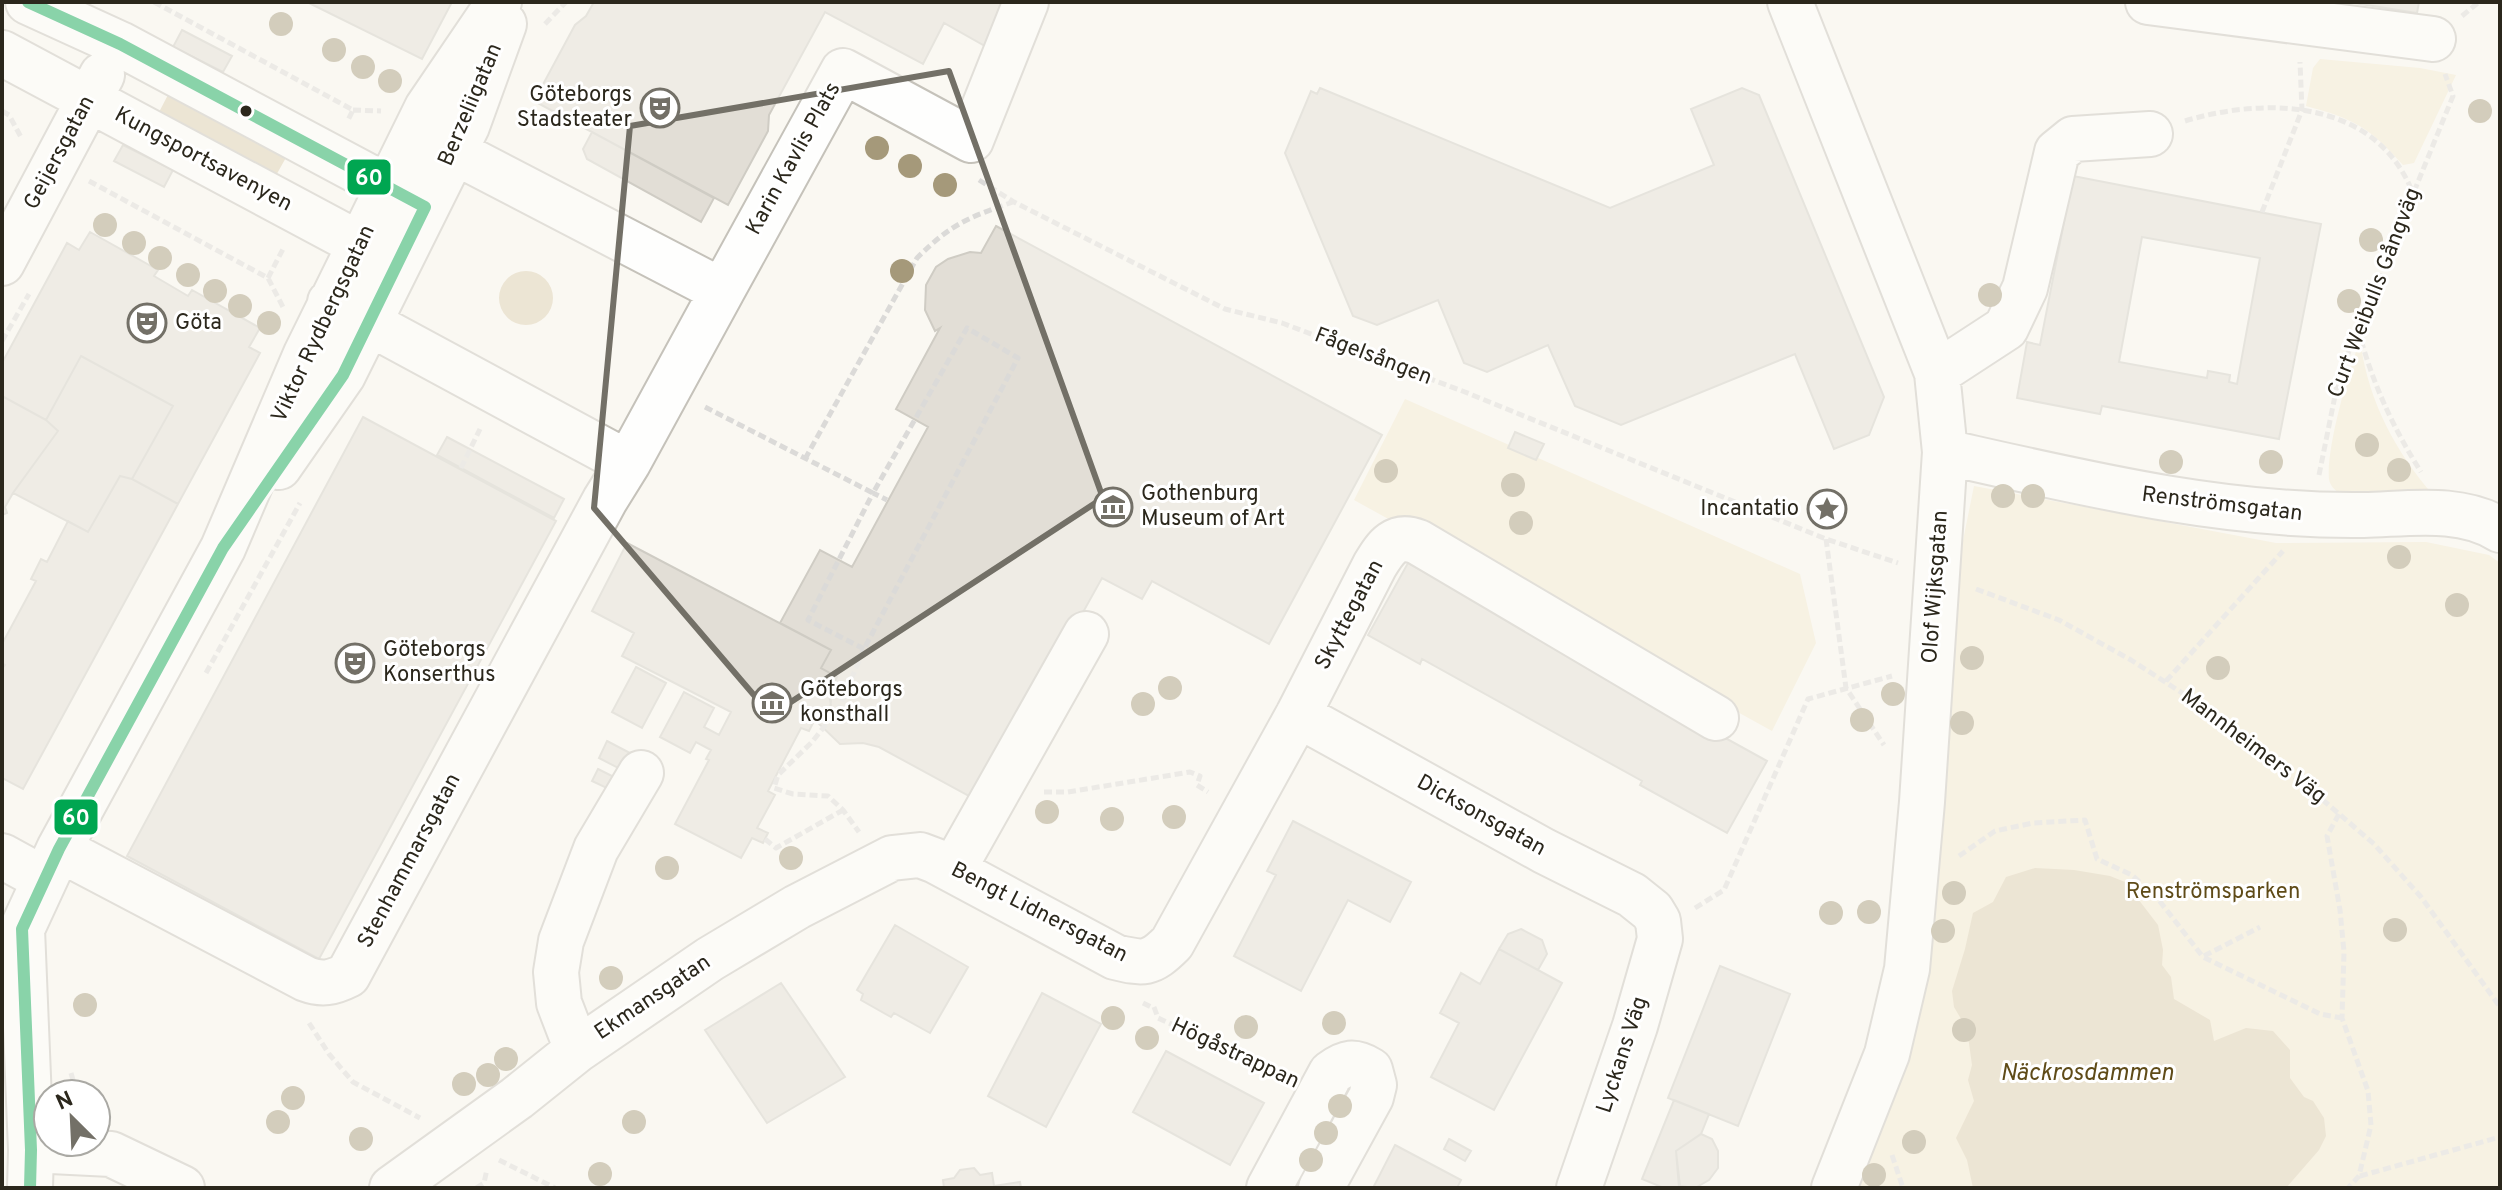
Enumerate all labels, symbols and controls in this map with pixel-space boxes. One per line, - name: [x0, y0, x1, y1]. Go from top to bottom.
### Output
- street label: Berzeliigatan: [433, 40, 509, 170]
- street label: Karin Kavlis Plats: [741, 78, 847, 240]
- place label: Göteborgs Stadsteater: [517, 82, 632, 134]
- theatre icon: Göteborgs Stadsteater: [639, 87, 681, 129]
- street label: Geijersgatan: [19, 91, 101, 215]
- street label: Kungsportsavenyen: [109, 102, 297, 218]
- unlabelled marker: [238, 103, 254, 119]
- line badge: 60: [346, 158, 392, 196]
- text: 60: [355, 166, 383, 193]
- street label: Curt Weibulls Gångväg: [2322, 184, 2428, 402]
- street label: Viktor Rydbergsgatan: [266, 221, 382, 427]
- theatre icon: Göta: [126, 302, 168, 344]
- place label: Göta: [175, 310, 222, 337]
- street label: Fågelsången: [1310, 322, 1436, 392]
- place label: Gothenburg Museum of Art: [1141, 481, 1285, 533]
- street label: Renströmsgatan: [2140, 482, 2304, 528]
- museum icon: Gothenburg Museum of Art: [1092, 486, 1134, 528]
- place icon: Incantatio: [1806, 488, 1848, 530]
- place label: Incantatio: [1700, 496, 1799, 523]
- street label: Olof Wijksgatan: [1917, 509, 1955, 665]
- street label: Skyttegatan: [1310, 555, 1390, 675]
- place label: Göteborgs Konserthus: [383, 637, 496, 689]
- theatre icon: Göteborgs Konserthus: [334, 642, 376, 684]
- place label: Göteborgs konsthall: [800, 677, 903, 729]
- museum icon: Göteborgs konsthall: [751, 682, 793, 724]
- street label: Mannheimers Väg: [2175, 684, 2331, 810]
- street label: Stenhammarsgatan: [353, 769, 467, 953]
- street label: Dicksonsgatan: [1412, 769, 1550, 863]
- line badge: 60: [53, 798, 99, 836]
- text: 60: [62, 806, 90, 833]
- street label: Bengt Lidnersgatan: [946, 857, 1132, 969]
- park label: Renströmsparken: [2126, 879, 2300, 906]
- street label: Ekmansgatan: [590, 949, 716, 1047]
- street label: Lyckans Väg: [1591, 993, 1655, 1117]
- street label: Högåstrappan: [1166, 1012, 1304, 1096]
- water label: Näckrosdammen: [2000, 1059, 2174, 1089]
- north arrow: [32, 1078, 112, 1158]
- text: N: [52, 1086, 78, 1118]

